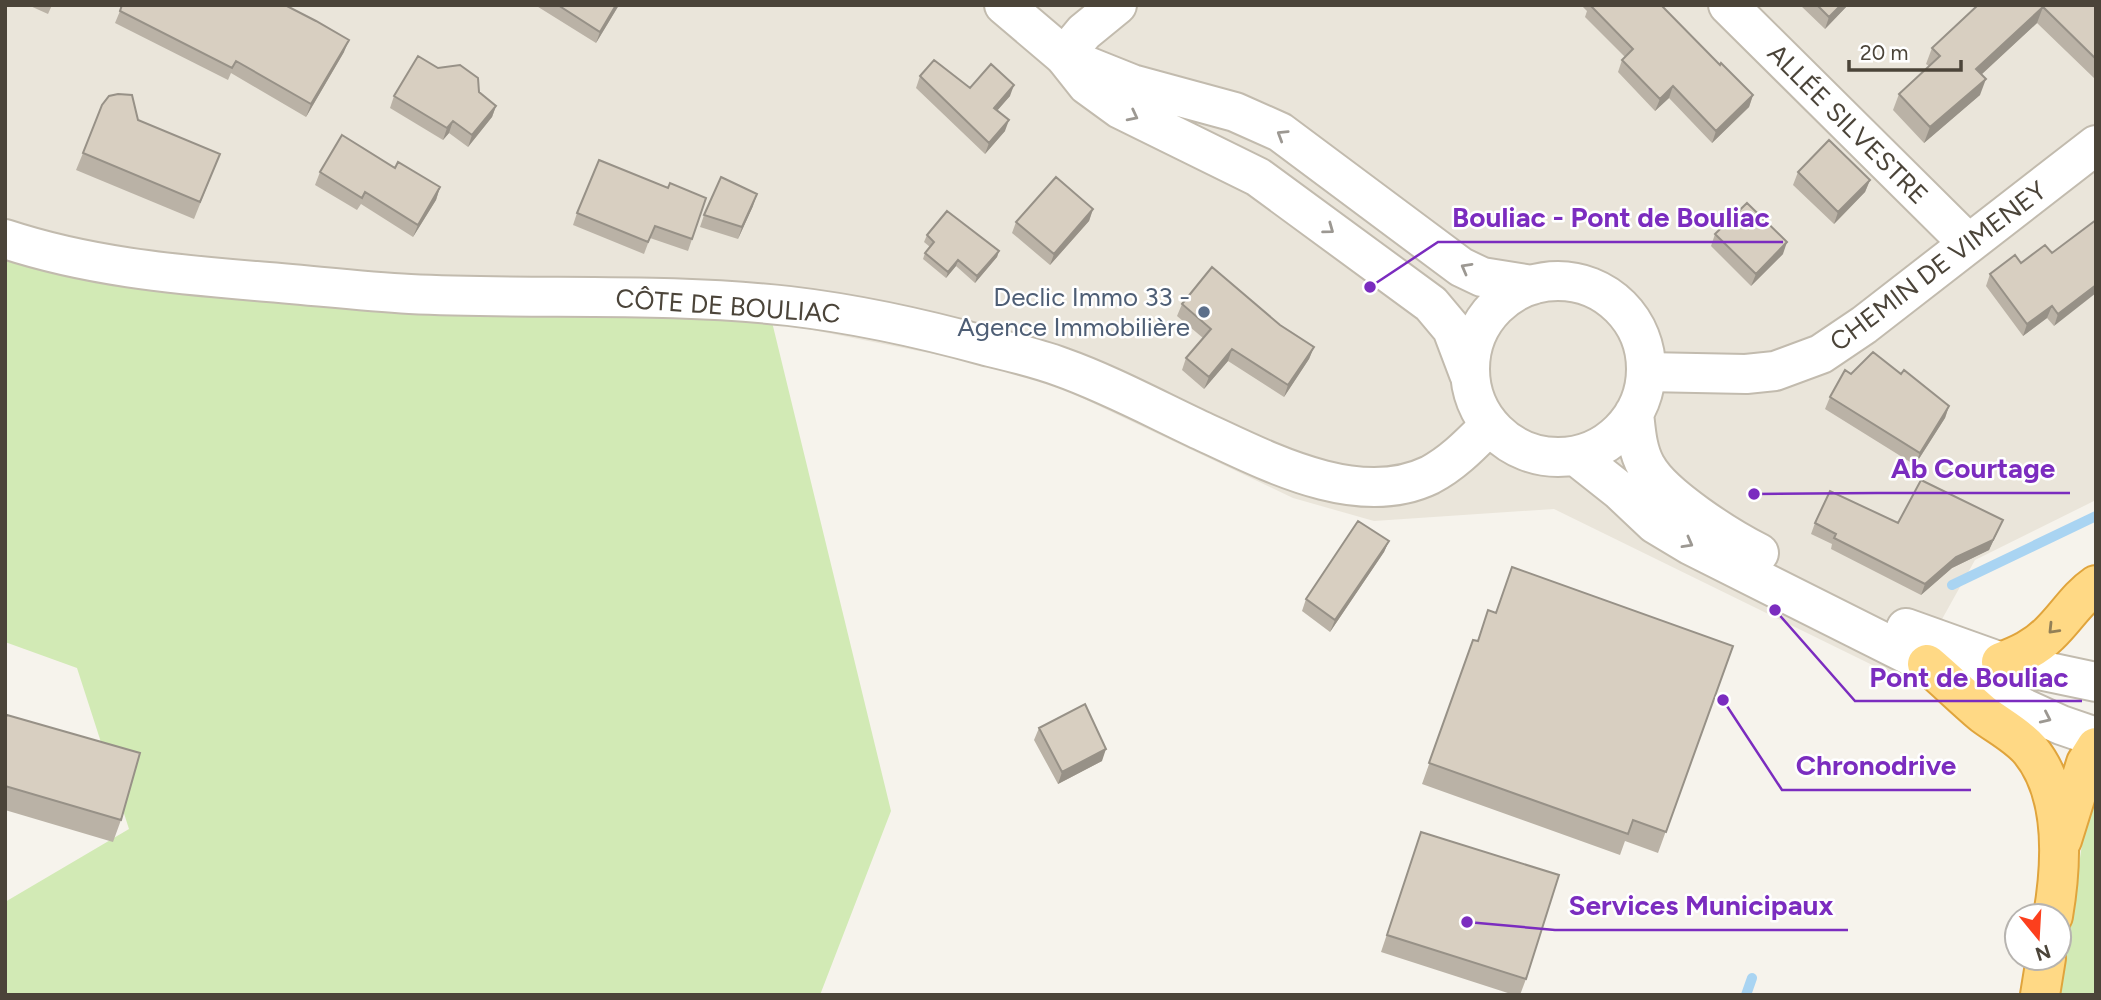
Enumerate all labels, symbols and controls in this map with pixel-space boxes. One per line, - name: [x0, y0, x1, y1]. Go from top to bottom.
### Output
- scale bar: [1849, 28, 1961, 72]
- street label: ALLÉE SILVESTRE: [1761, 37, 1935, 211]
- text: 20 m: [1860, 40, 1908, 65]
- one-way arrow: [1126, 107, 1138, 121]
- one-way arrow: [1277, 130, 1290, 143]
- street label: CHEMIN DE VIMENEY: [1823, 174, 2053, 358]
- callout: Bouliac - Pont de Bouliac: [1438, 193, 1783, 242]
- text: Bouliac - Pont de Bouliac: [1452, 200, 1770, 234]
- one-way arrow: [1322, 221, 1334, 233]
- one-way arrow: [1461, 263, 1474, 276]
- place label: Declic Immo 33 - Agence Immobilière: [957, 281, 1190, 343]
- street label: CÔTE DE BOULIAC: [614, 282, 842, 330]
- marker: Declic Immo 33 - Agence Immobilière: [1196, 304, 1212, 320]
- callout: Ab Courtage: [1877, 444, 2070, 493]
- text: Ab Courtage: [1891, 451, 2055, 485]
- one-way arrow: [1680, 535, 1693, 548]
- one-way arrow: [2048, 621, 2061, 634]
- callout: Pont de Bouliac: [1855, 652, 2082, 701]
- text: Pont de Bouliac: [1869, 660, 2069, 694]
- one-way arrow: [2039, 710, 2051, 724]
- callout: Chronodrive: [1782, 741, 1971, 790]
- text: Chronodrive: [1796, 748, 1956, 782]
- callout: Services Municipaux: [1555, 881, 1848, 930]
- text: Services Municipaux: [1569, 888, 1833, 922]
- north arrow: [2003, 902, 2073, 972]
- text: N: [2033, 939, 2054, 966]

